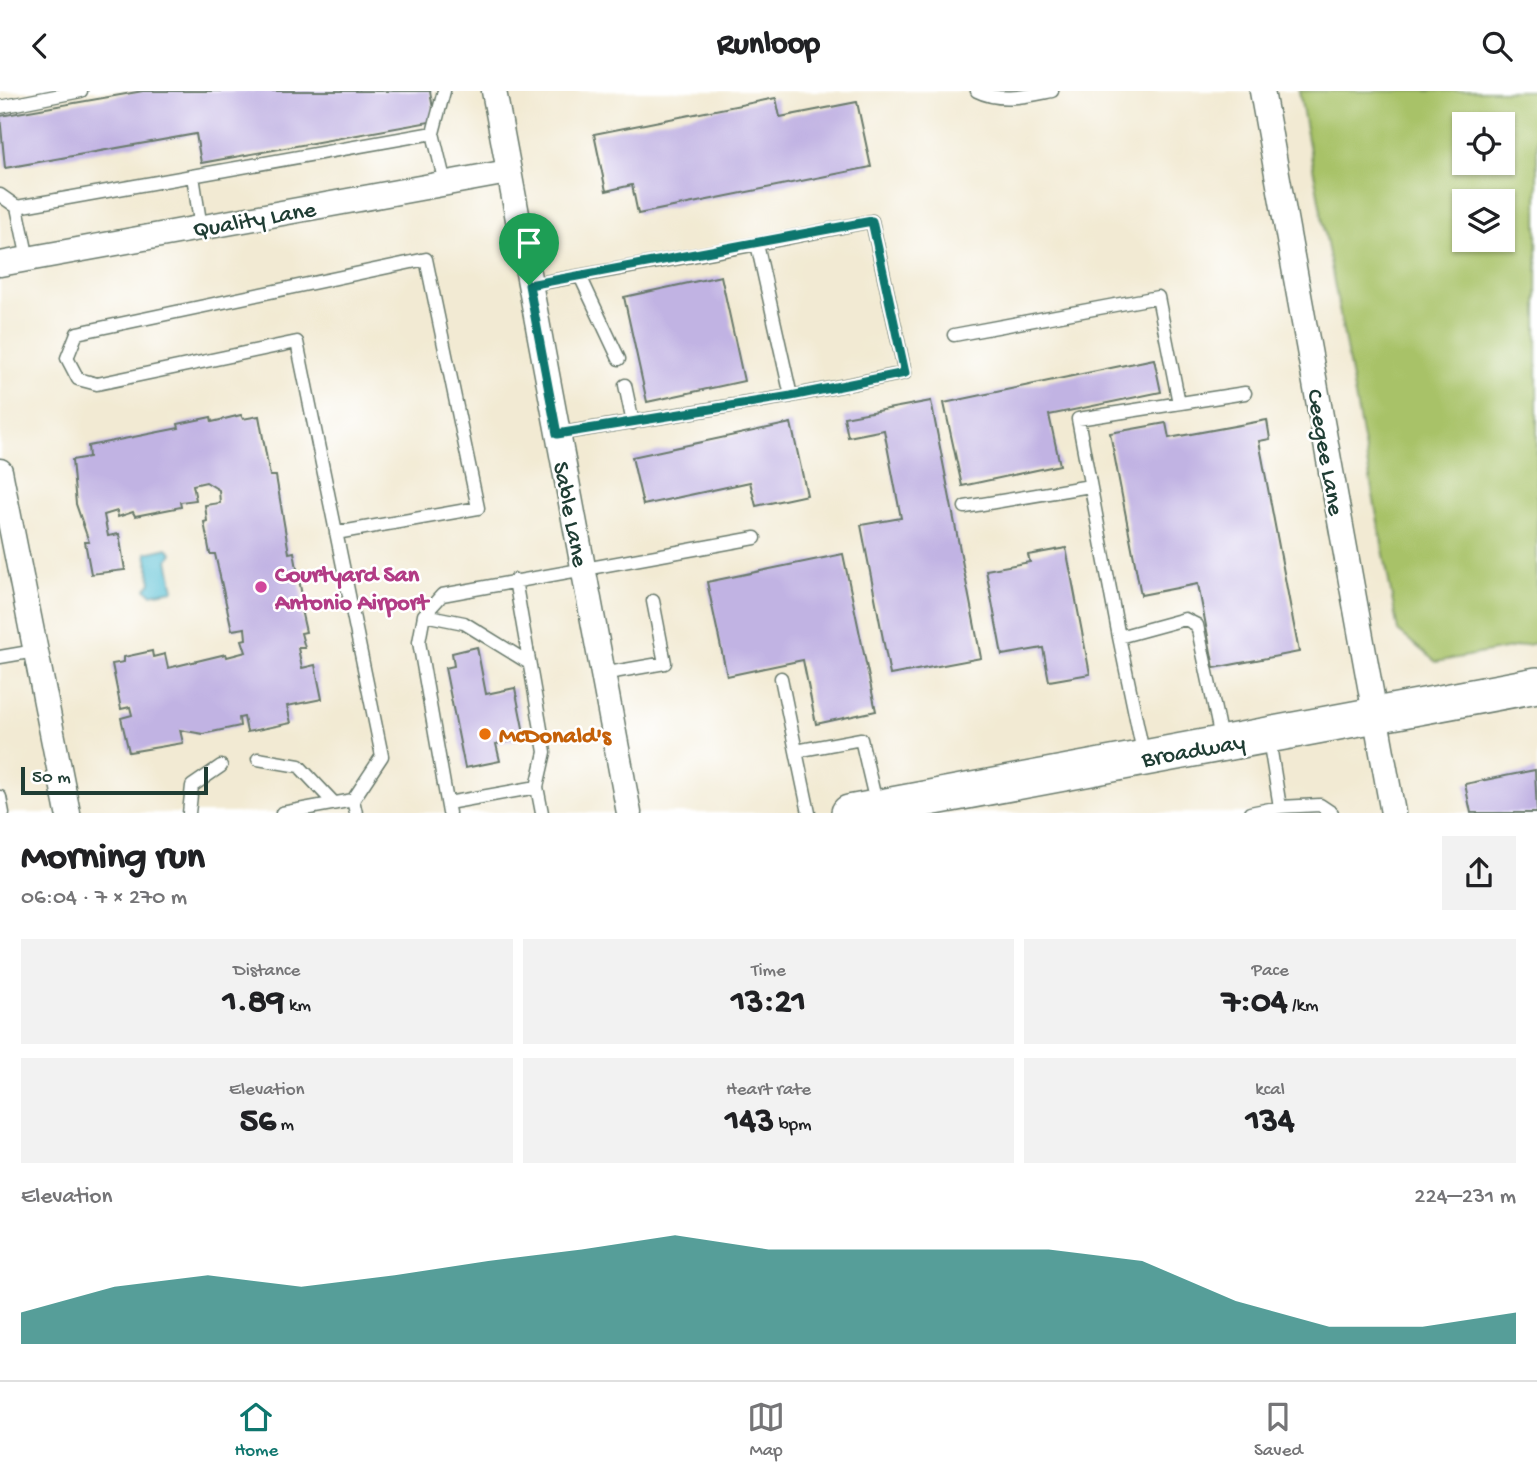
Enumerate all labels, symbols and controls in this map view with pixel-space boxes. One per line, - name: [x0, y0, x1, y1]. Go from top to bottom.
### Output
- icon: back: [21, 27, 59, 65]
- text: Runloop: [717, 27, 820, 65]
- icon: search: [1478, 27, 1516, 65]
- map controls: [1452, 112, 1515, 252]
- button: locate: [1452, 112, 1515, 175]
- button: layers: [1452, 189, 1515, 252]
- street label: Quality Lane: [191, 196, 319, 247]
- pin: [499, 213, 559, 285]
- icon: arrive: [510, 224, 548, 262]
- street label: Ceegee Lane: [1298, 387, 1349, 519]
- street label: Sable Lane: [544, 460, 593, 570]
- place label: Courtyard San Antonio Airport: [274, 562, 430, 619]
- marker: Courtyard San Antonio Airport: [253, 579, 269, 595]
- place label: McDonald's: [499, 723, 612, 752]
- marker: McDonald's: [477, 726, 493, 742]
- street label: Broadway: [1139, 729, 1248, 776]
- scale bar: [21, 764, 208, 796]
- text: 50 m: [32, 767, 71, 790]
- button: share: [1442, 836, 1516, 910]
- text: Morning run: [21, 837, 205, 881]
- text: 06:04 · 7 × 270 m: [21, 885, 187, 912]
- text: Distance: [233, 960, 300, 983]
- text: Time: [751, 960, 786, 983]
- text: Pace: [1252, 960, 1289, 983]
- text: 1.89: [223, 983, 285, 1024]
- text: 13:21: [731, 983, 806, 1024]
- text: 7:04: [1222, 983, 1287, 1024]
- text: km: [285, 995, 311, 1018]
- text: /km: [1287, 995, 1318, 1018]
- text: Elevation: [229, 1079, 305, 1102]
- text: Heart rate: [726, 1079, 811, 1102]
- text: kcal: [1255, 1079, 1285, 1102]
- text: 56: [240, 1102, 276, 1143]
- text: 143: [725, 1102, 774, 1143]
- text: 134: [1246, 1102, 1295, 1143]
- text: m: [276, 1114, 294, 1137]
- text: bpm: [774, 1114, 812, 1137]
- text: Elevation: [21, 1184, 112, 1211]
- text: 224–231 m: [1414, 1184, 1516, 1211]
- tab: Home: [234, 1398, 278, 1463]
- tab: Map: [747, 1398, 785, 1463]
- tab: Saved: [1254, 1398, 1303, 1463]

